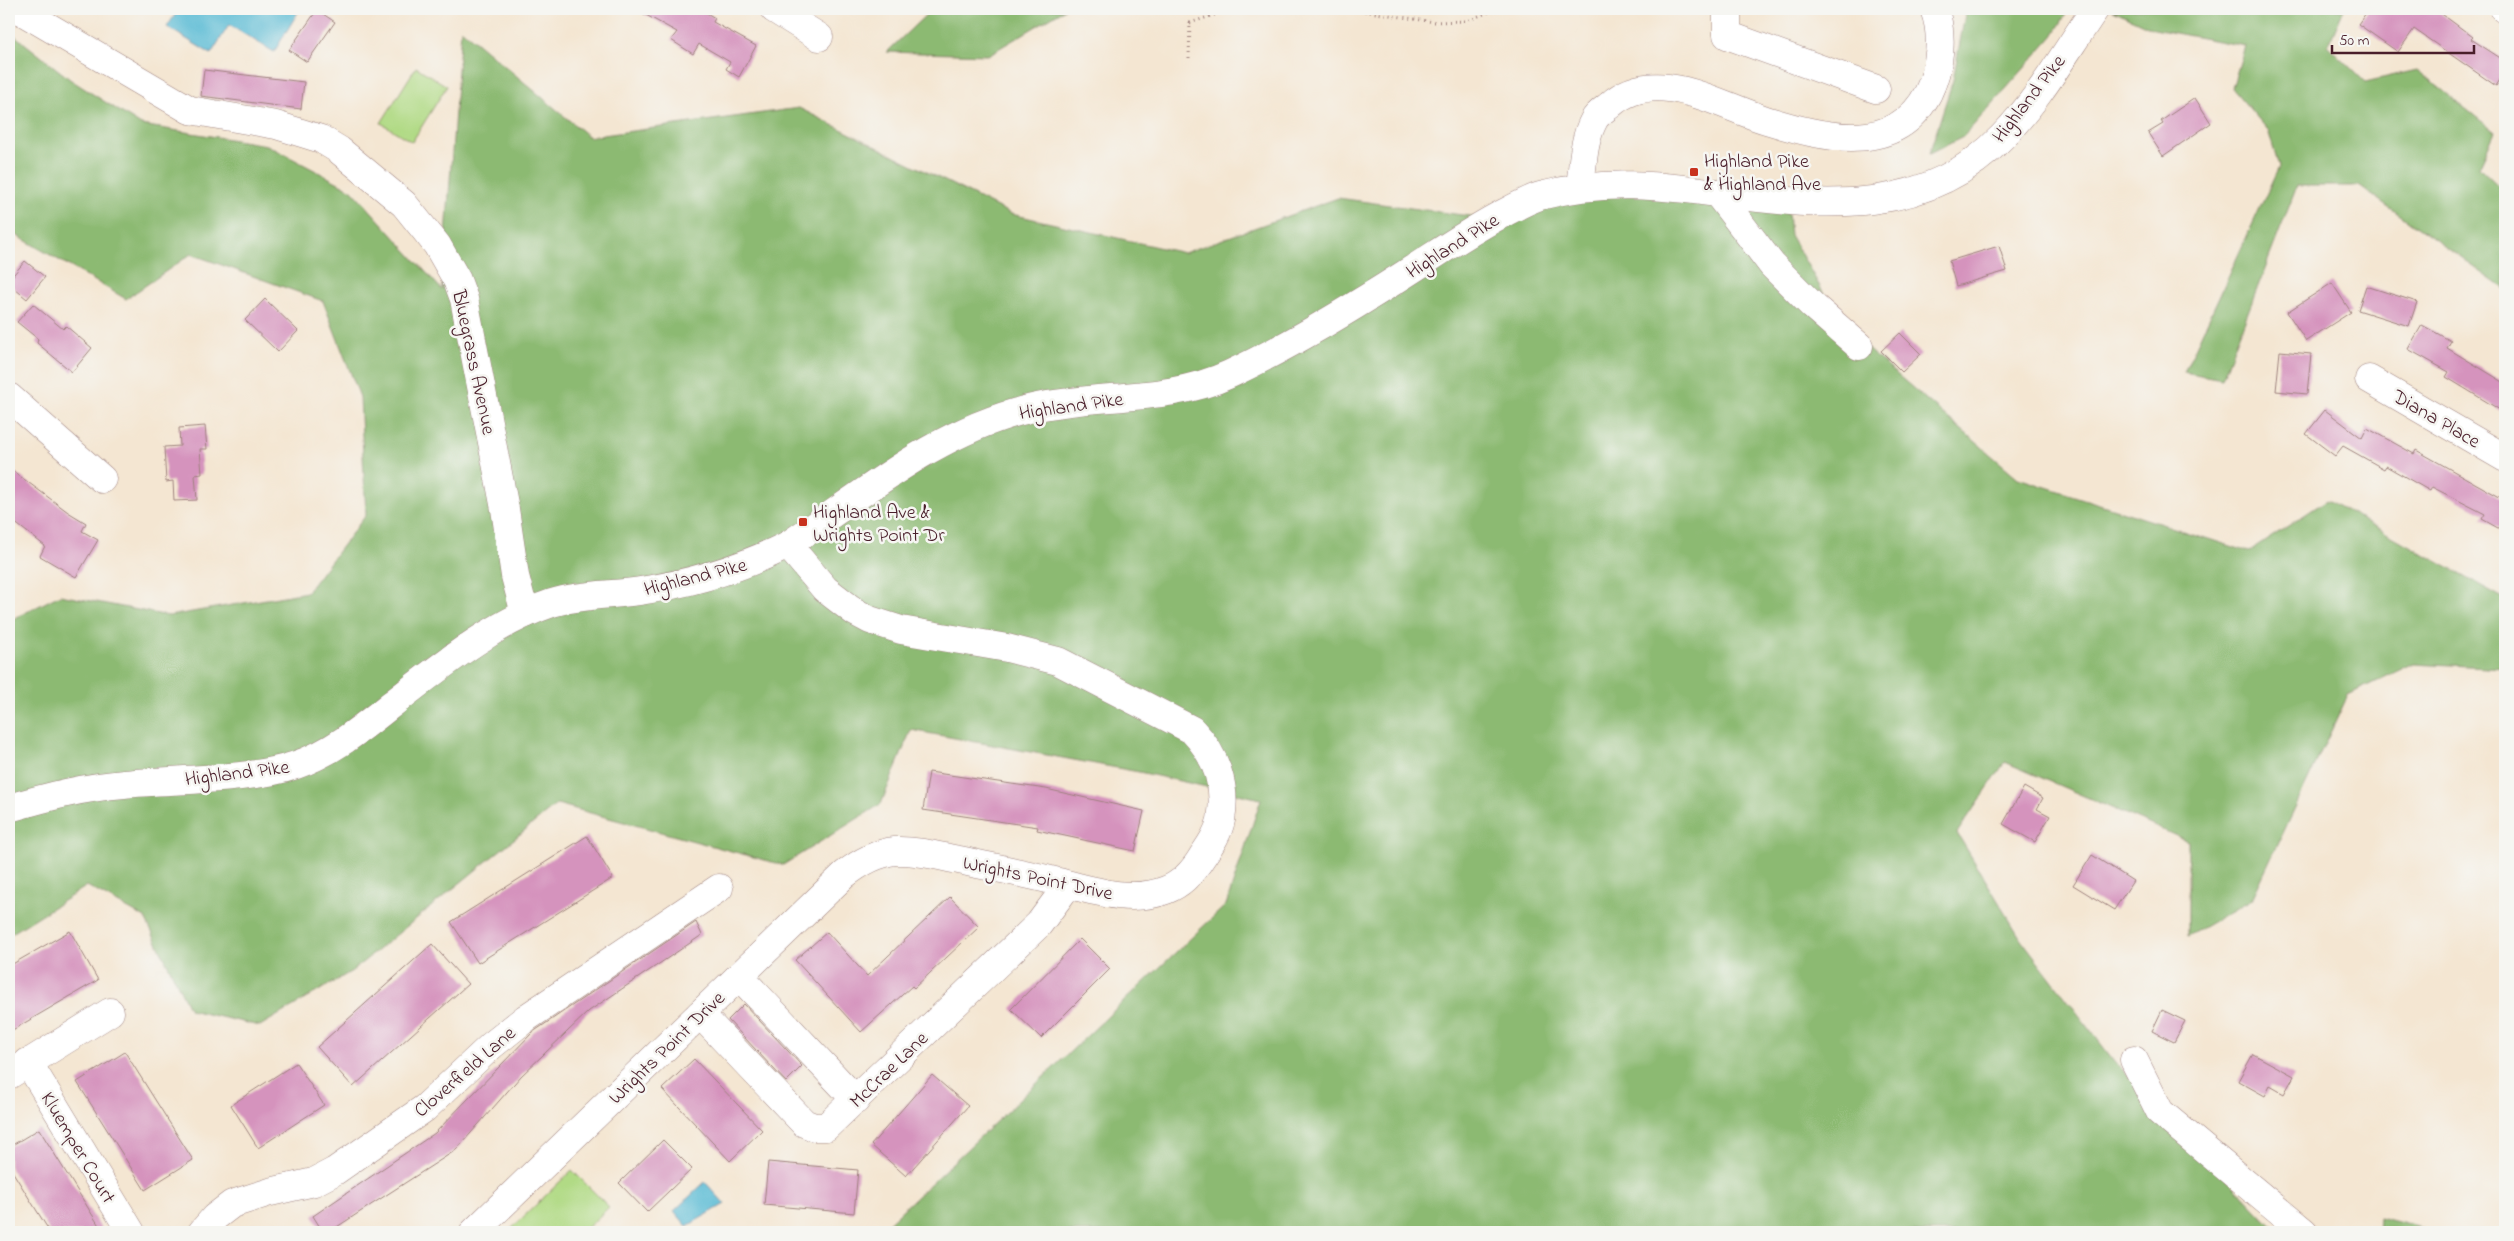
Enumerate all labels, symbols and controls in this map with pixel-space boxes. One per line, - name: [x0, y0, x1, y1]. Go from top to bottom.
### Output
- scale bar: [2332, 22, 2474, 54]
- text: 50 m: [2339, 30, 2370, 52]
- street label: Highland Pike: [1986, 49, 2074, 150]
- place label: Highland Pike & Highland Ave: [1704, 148, 1821, 201]
- marker: Highland Pike & Highland Ave: [1688, 166, 1700, 178]
- street label: Highland Pike: [1401, 207, 1506, 288]
- street label: Bluegrass Avenue: [442, 287, 502, 438]
- street label: Diana Place: [2386, 383, 2485, 457]
- street label: Highland Pike: [1017, 386, 1125, 430]
- place label: Highland Ave & Wrights Point Dr: [813, 499, 946, 552]
- marker: Highland Ave & Wrights Point Dr: [797, 516, 809, 528]
- street label: Highland Pike: [641, 552, 750, 606]
- street label: Highland Pike: [183, 754, 291, 796]
- street label: Wrights Point Drive: [960, 849, 1115, 910]
- street label: Wrights Point Drive: [603, 985, 733, 1113]
- street label: Cloverfield Lane: [408, 1020, 523, 1125]
- street label: McCrae Lane: [844, 1026, 936, 1116]
- street label: Kluemper Court: [32, 1087, 122, 1210]

